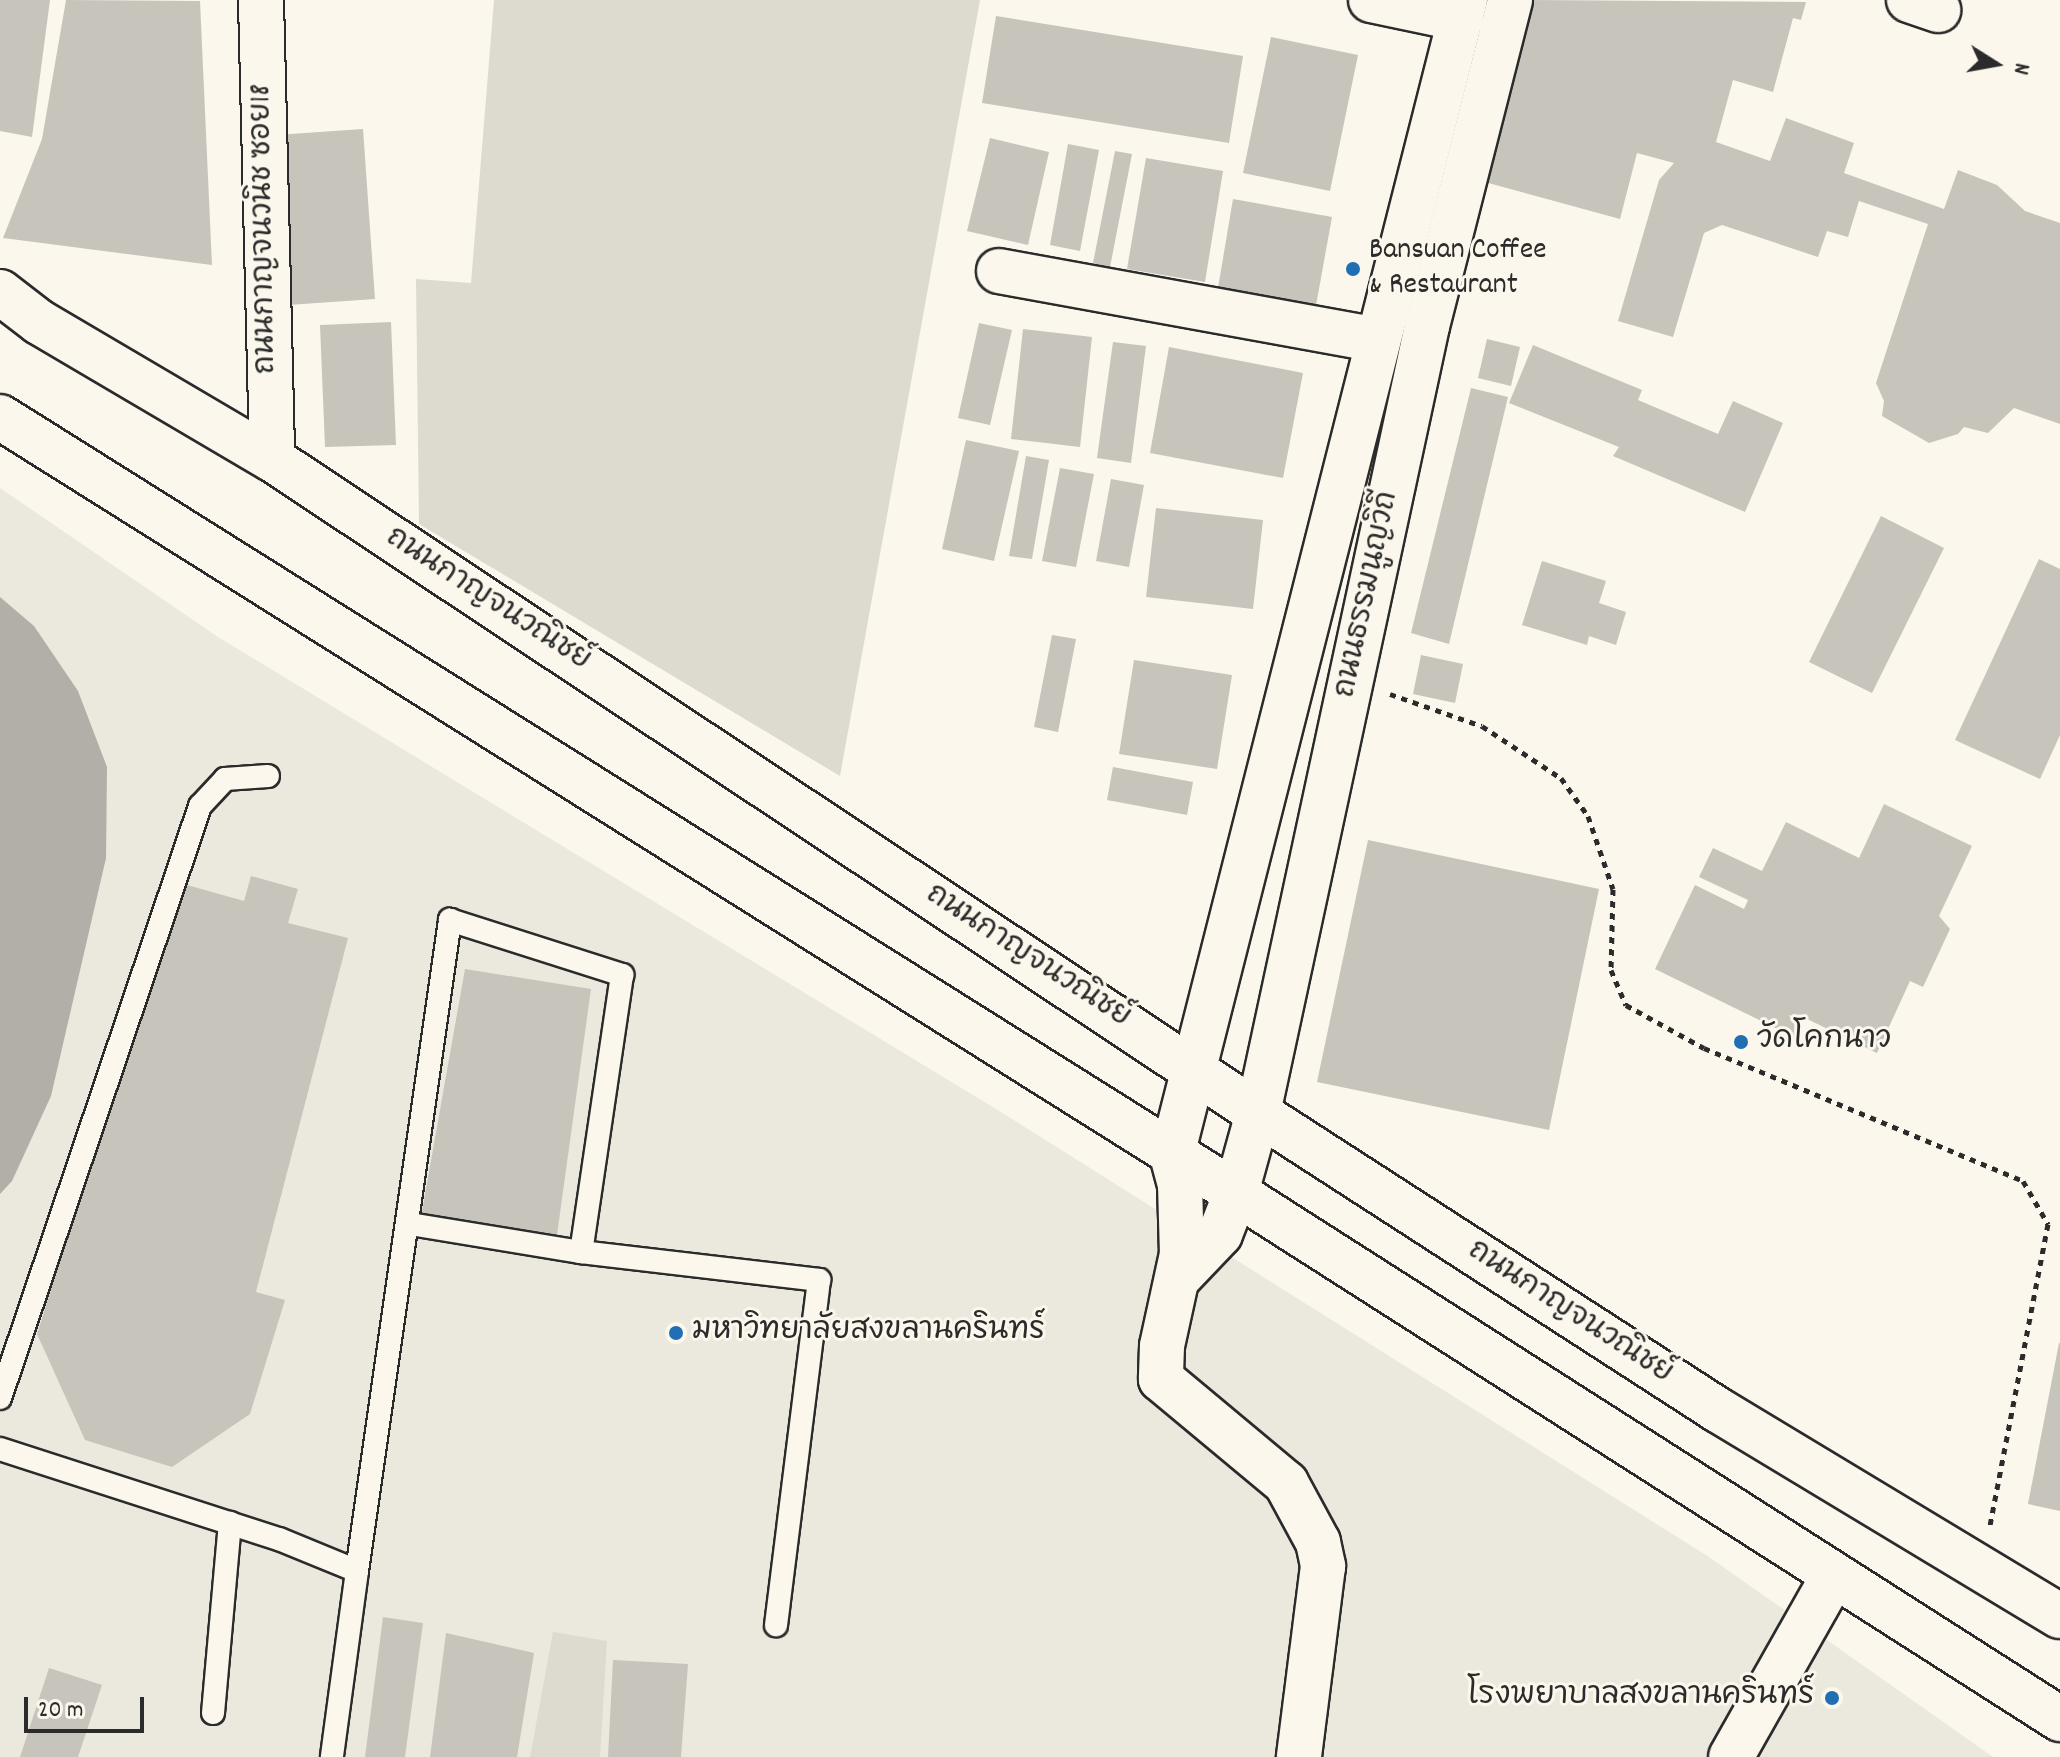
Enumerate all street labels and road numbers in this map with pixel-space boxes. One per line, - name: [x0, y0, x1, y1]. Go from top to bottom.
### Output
- street label: ถนนกาญจนวนิช ซอย18: [245, 83, 287, 375]
- street label: ถนนธรรมนูญวิถี: [1330, 489, 1408, 701]
- street label: ถนนกาญจนวณิชย์: [378, 521, 596, 681]
- street label: ถนนกาญจนวณิชย์: [918, 878, 1136, 1038]
- street label: ถนนกาญจนวณิชย์: [1460, 1234, 1678, 1394]

